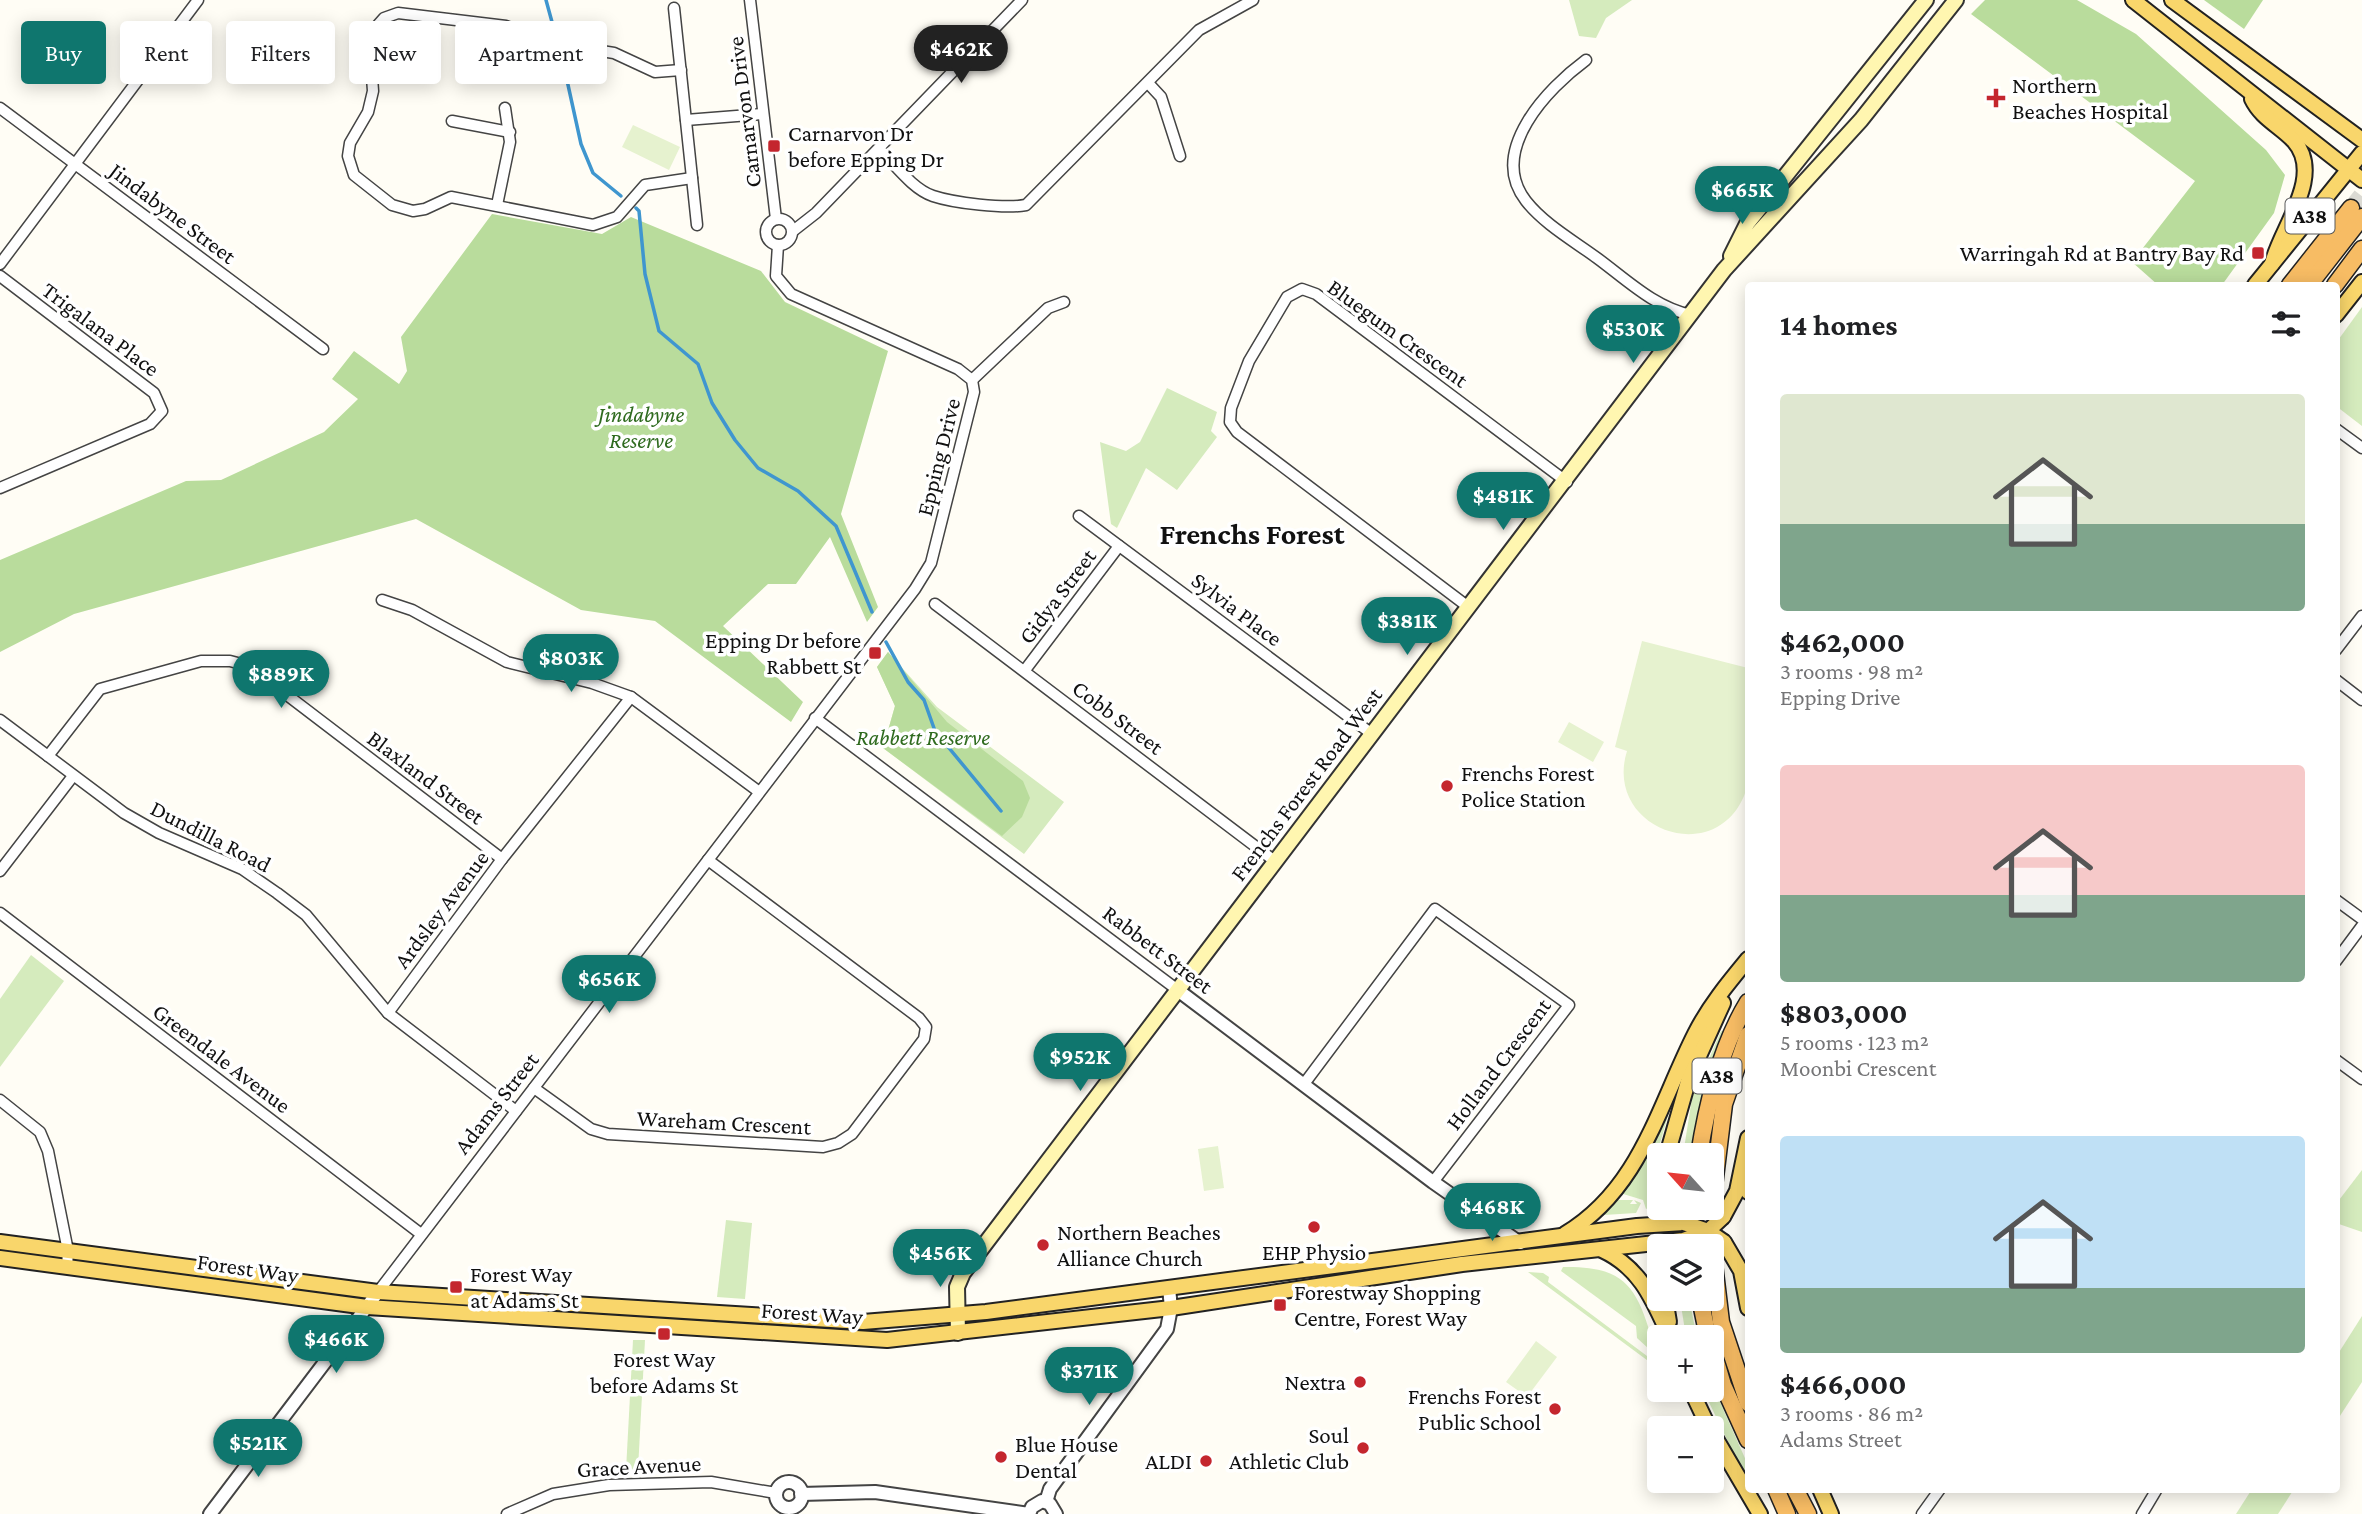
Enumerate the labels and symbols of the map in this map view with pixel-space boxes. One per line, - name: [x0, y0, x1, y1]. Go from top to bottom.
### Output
- pin: $462K: [912, 25, 1010, 85]
- street label: Carnarvon Drive: [722, 35, 766, 189]
- place label: Northern Beaches Hospital: [2012, 72, 2168, 124]
- marker: Northern Beaches Hospital: [1986, 88, 2006, 108]
- place label: Carnarvon Dr before Epping Dr: [788, 120, 944, 172]
- marker: Carnarvon Dr before Epping Dr: [766, 138, 782, 154]
- street label: Jindabyne Street: [103, 156, 241, 269]
- pin: $665K: [1693, 166, 1791, 226]
- road number: A38: [2286, 198, 2334, 234]
- place label: Warringah Rd at Bantry Bay Rd: [1960, 240, 2244, 266]
- marker: Warringah Rd at Bantry Bay Rd: [2250, 245, 2266, 261]
- street label: Bluegum Crescent: [1323, 273, 1473, 393]
- street label: Trigalana Place: [37, 276, 165, 382]
- pin: $530K: [1584, 306, 1682, 365]
- street label: Epping Drive: [911, 395, 965, 519]
- park label: Jindabyne Reserve: [594, 401, 685, 453]
- pin: $481K: [1454, 472, 1552, 532]
- district label: Frenchs Forest: [1160, 517, 1345, 550]
- street label: Gidya Street: [1013, 543, 1101, 649]
- street label: Sylvia Place: [1187, 567, 1287, 651]
- pin: $381K: [1358, 598, 1456, 657]
- place label: Epping Dr before Rabbett St: [705, 627, 861, 679]
- pin: $803K: [522, 634, 620, 694]
- marker: Epping Dr before Rabbett St: [867, 645, 883, 661]
- pin: $889K: [232, 650, 330, 710]
- street label: Cobb Street: [1068, 675, 1169, 760]
- street label: Frenchs Forest Road West: [1225, 682, 1387, 886]
- park label: Rabbett Reserve: [856, 724, 990, 750]
- street label: Blaxland Street: [363, 725, 490, 830]
- place label: Frenchs Forest Police Station: [1461, 760, 1595, 812]
- marker: Frenchs Forest Police Station: [1439, 778, 1455, 794]
- street label: Dundilla Road: [146, 795, 276, 877]
- street label: Ardsley Avenue: [388, 845, 494, 973]
- street label: Rabbett Street: [1098, 899, 1218, 999]
- pin: $656K: [560, 956, 658, 1015]
- street label: Holland Crescent: [1440, 993, 1556, 1135]
- street label: Greendale Avenue: [148, 998, 296, 1118]
- pin: $952K: [1031, 1034, 1129, 1093]
- street label: Adams Street: [448, 1047, 544, 1159]
- road number: A38: [1692, 1058, 1742, 1094]
- street label: Wareham Crescent: [636, 1104, 812, 1140]
- north arrow: [1647, 1143, 1724, 1220]
- pin: $468K: [1443, 1184, 1541, 1243]
- place label: Northern Beaches Alliance Church: [1057, 1219, 1221, 1271]
- marker: EHP Physio: [1306, 1219, 1322, 1235]
- pin: $456K: [891, 1230, 989, 1289]
- marker: Northern Beaches Alliance Church: [1035, 1237, 1051, 1253]
- place label: EHP Physio: [1262, 1239, 1366, 1265]
- street label: Forest Way: [196, 1248, 301, 1288]
- place label: Forest Way at Adams St: [470, 1261, 579, 1313]
- marker: Forest Way at Adams St: [448, 1279, 464, 1295]
- place label: Forestway Shopping Centre, Forest Way: [1294, 1279, 1481, 1331]
- street label: Forest Way: [760, 1296, 864, 1330]
- marker: Forestway Shopping Centre, Forest Way: [1272, 1297, 1288, 1313]
- pin: $466K: [287, 1316, 385, 1375]
- marker: Forest Way before Adams St: [656, 1326, 672, 1342]
- place label: Forest Way before Adams St: [590, 1346, 738, 1398]
- pin: $371K: [1040, 1348, 1138, 1407]
- place label: Nextra: [1285, 1369, 1346, 1395]
- marker: Nextra: [1352, 1374, 1368, 1390]
- place label: Frenchs Forest Public School: [1408, 1383, 1541, 1435]
- marker: Frenchs Forest Public School: [1547, 1401, 1563, 1417]
- pin: $521K: [209, 1420, 307, 1479]
- place label: Soul Athletic Club: [1229, 1422, 1349, 1474]
- place label: Blue House Dental: [1015, 1431, 1118, 1483]
- marker: Soul Athletic Club: [1355, 1440, 1371, 1456]
- place label: ALDI: [1145, 1448, 1192, 1474]
- marker: Blue House Dental: [993, 1449, 1009, 1465]
- street label: Grace Avenue: [576, 1450, 702, 1482]
- marker: ALDI: [1198, 1453, 1214, 1469]

